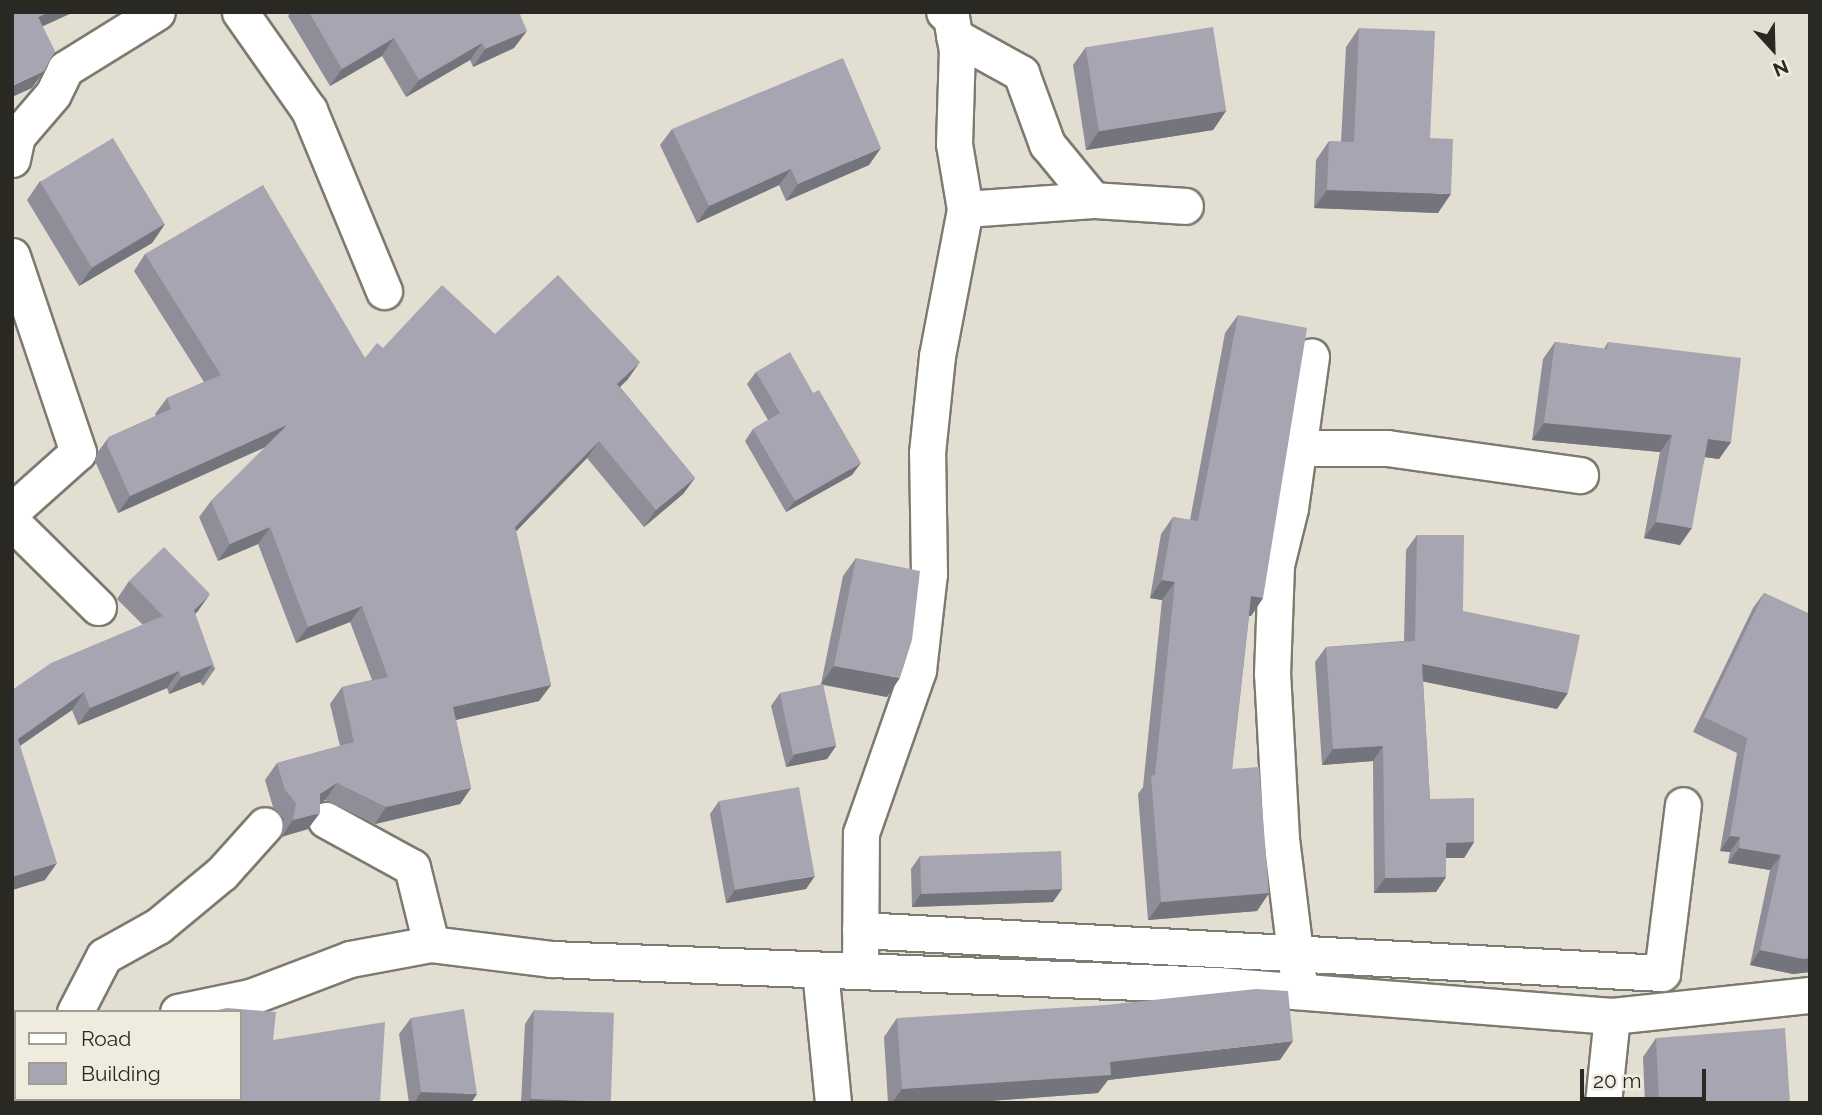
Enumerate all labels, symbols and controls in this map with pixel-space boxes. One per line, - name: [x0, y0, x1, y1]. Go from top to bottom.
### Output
- north arrow: [1738, 14, 1808, 84]
- text: N: [1770, 56, 1792, 81]
- legend: [14, 1010, 242, 1101]
- text: Road: [81, 1026, 131, 1051]
- scale bar: [1584, 1056, 1710, 1100]
- text: Building: [81, 1061, 161, 1086]
- text: 20 m: [1593, 1068, 1641, 1093]

